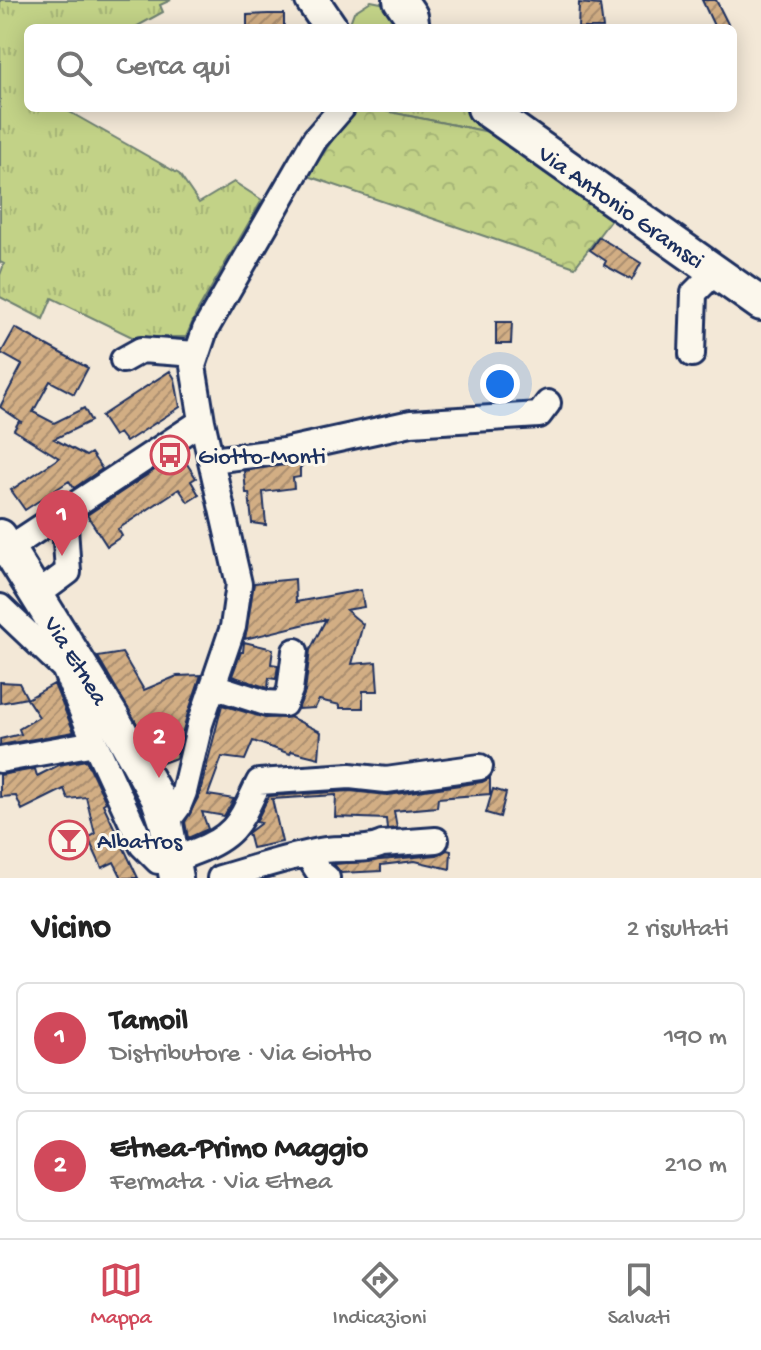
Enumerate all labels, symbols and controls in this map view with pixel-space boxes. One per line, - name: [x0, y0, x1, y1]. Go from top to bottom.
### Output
- search box: [24, 24, 737, 112]
- icon: search: [52, 46, 96, 90]
- text: Cerca qui: [116, 51, 231, 86]
- street label: Via Antonio Gramsci: [530, 140, 709, 277]
- your location: [480, 364, 520, 404]
- bus stop icon: Giotto-Monti: [149, 434, 191, 476]
- place label: Giotto-Monti: [198, 444, 326, 473]
- pin: 1: [36, 490, 88, 556]
- street label: Via Etnea: [35, 611, 113, 712]
- pin: 2: [133, 712, 185, 778]
- bar icon: Albatros: [48, 819, 90, 861]
- place label: Albatros: [97, 829, 183, 858]
- text: Vicino: [32, 910, 111, 950]
- text: 2 risultati: [626, 915, 729, 946]
- text: Tamoil: [110, 1005, 188, 1040]
- text: 1: [55, 1023, 65, 1054]
- text: 190 m: [664, 1023, 727, 1054]
- text: Distributore · Via Giotto: [110, 1040, 372, 1071]
- text: Etnea-Primo Maggio: [110, 1133, 368, 1168]
- text: 2: [54, 1151, 66, 1182]
- text: 210 m: [664, 1151, 727, 1182]
- text: Fermata · Via Etnea: [110, 1168, 332, 1199]
- tab: Mappa: [90, 1258, 152, 1332]
- tab: Indicazioni: [333, 1258, 427, 1332]
- tab: Salvati: [608, 1258, 671, 1332]

